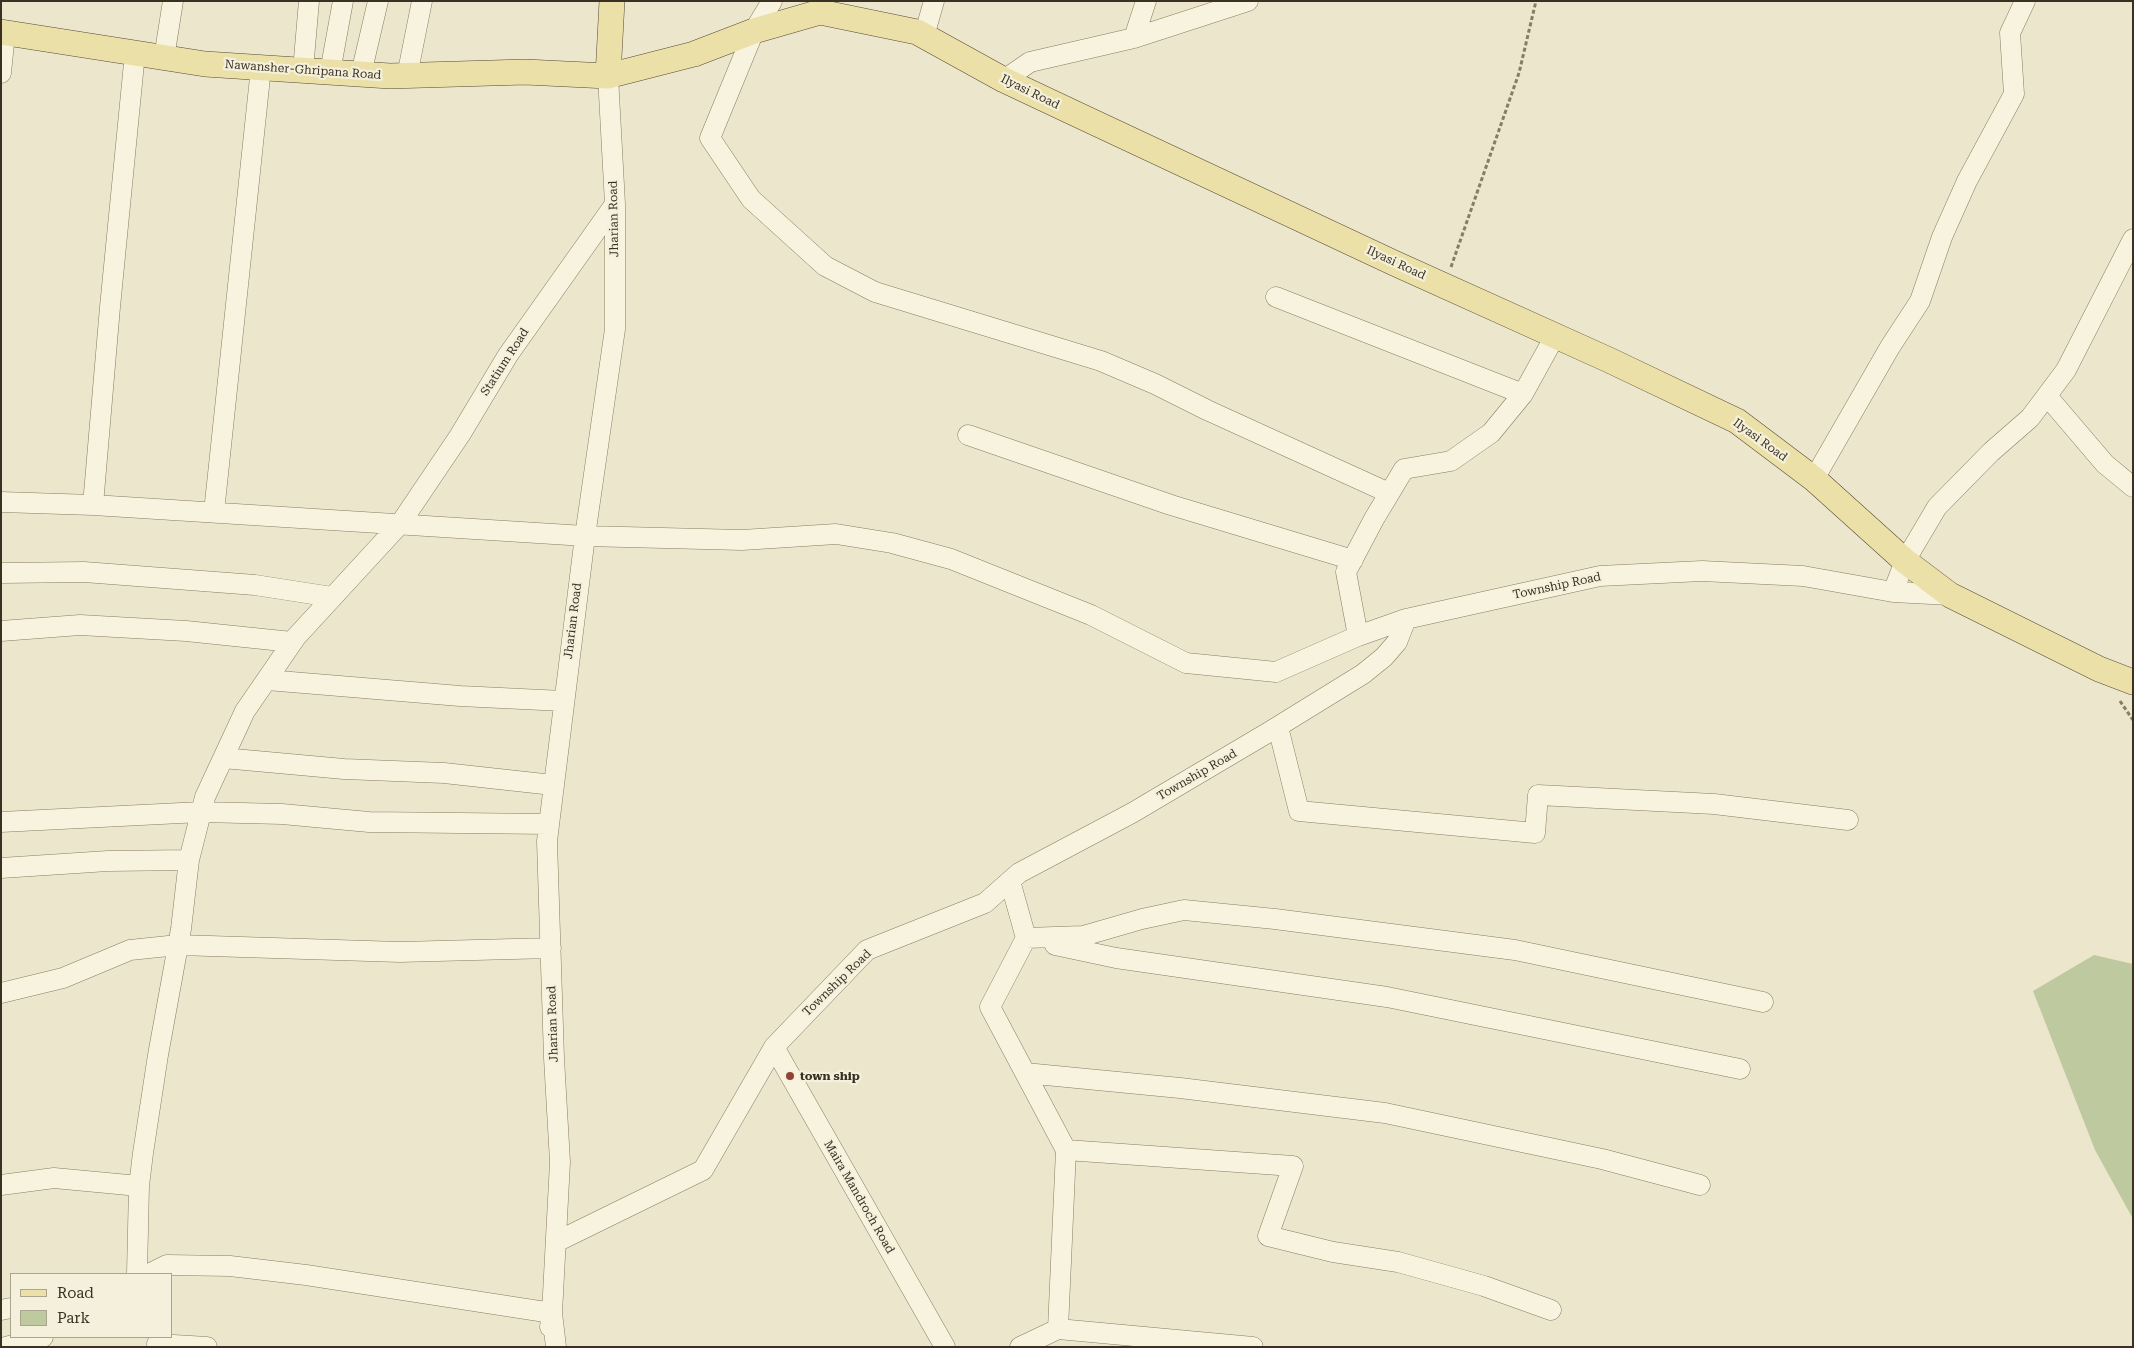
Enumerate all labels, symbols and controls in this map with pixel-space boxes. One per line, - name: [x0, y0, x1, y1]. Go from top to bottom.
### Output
- street label: Nawansher-Ghripana Road: [224, 57, 382, 83]
- street label: Ilyasi Road: [998, 72, 1062, 112]
- street label: Jharian Road: [606, 181, 622, 257]
- street label: Ilyasi Road: [1364, 243, 1428, 283]
- street label: Statium Road: [478, 326, 532, 398]
- street label: Ilyasi Road: [1730, 415, 1790, 465]
- street label: Township Road: [1512, 570, 1602, 602]
- street label: Jharian Road: [561, 582, 585, 660]
- street label: Township Road: [1155, 746, 1239, 804]
- street label: Township Road: [800, 947, 874, 1019]
- street label: Jharian Road: [544, 985, 562, 1063]
- place label: town ship: [800, 1069, 860, 1083]
- marker: town ship: [784, 1070, 796, 1082]
- street label: Maira Mandroch Road: [821, 1138, 897, 1256]
- legend: [10, 1273, 172, 1338]
- text: Road: [57, 1284, 94, 1302]
- text: Park: [57, 1309, 90, 1327]

